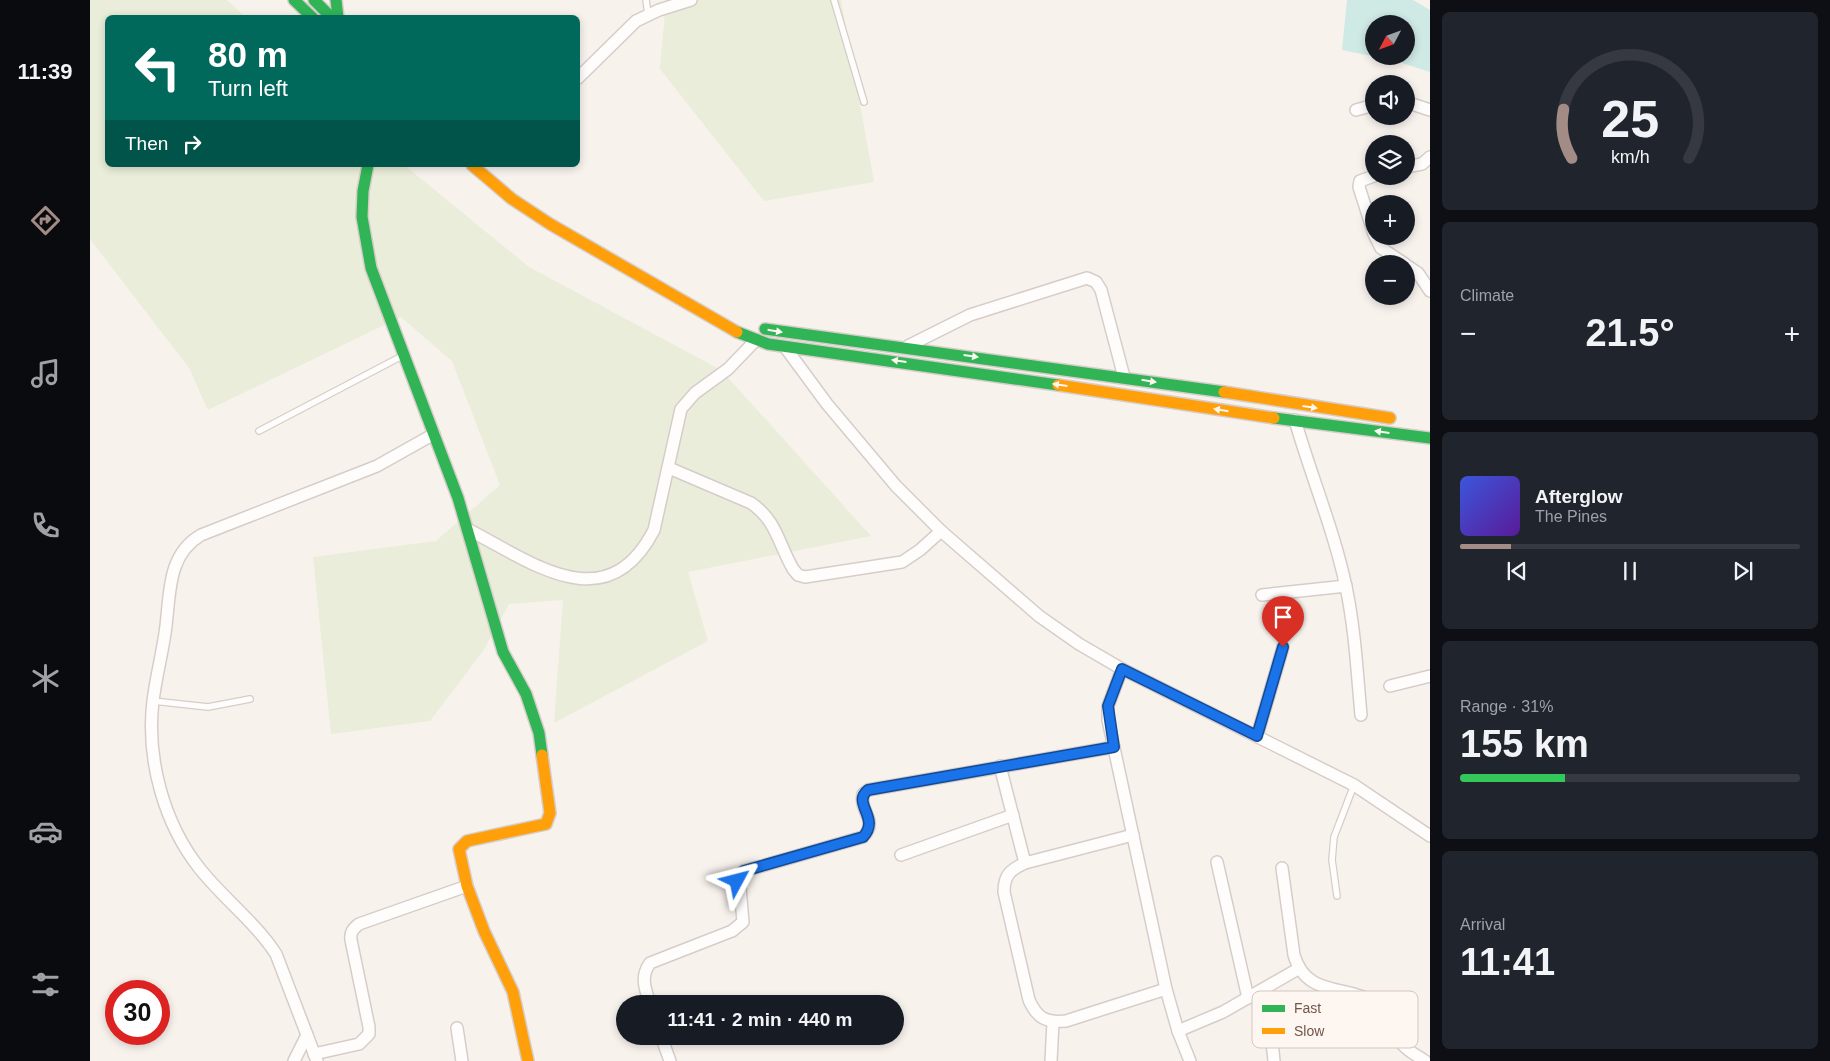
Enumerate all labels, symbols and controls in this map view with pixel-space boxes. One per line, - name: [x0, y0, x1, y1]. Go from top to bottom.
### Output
- north arrow: [1365, 15, 1415, 65]
- map controls: [1365, 15, 1415, 305]
- icon: left: [125, 35, 190, 100]
- text: 80 m: [208, 35, 288, 74]
- text: 11:39: [17, 59, 73, 84]
- button: sound: [1365, 75, 1415, 125]
- text: Turn left: [208, 76, 288, 101]
- text: 25: [1601, 90, 1659, 148]
- icon: right: [178, 130, 206, 158]
- text: Then: [125, 133, 168, 154]
- button: layers: [1365, 135, 1415, 185]
- text: km/h: [1611, 147, 1649, 167]
- button: +: [1365, 195, 1415, 245]
- icon: directions: [28, 203, 63, 238]
- button: −: [1365, 255, 1415, 305]
- text: Climate: [1460, 287, 1514, 304]
- text: 21.5°: [1585, 312, 1675, 354]
- text: −: [1460, 318, 1476, 349]
- text: +: [1784, 318, 1800, 349]
- one-way arrow: [768, 327, 784, 335]
- one-way arrow: [964, 352, 980, 360]
- icon: music: [28, 356, 63, 391]
- one-way arrow: [891, 357, 907, 365]
- one-way arrow: [1142, 378, 1158, 386]
- one-way arrow: [1052, 381, 1068, 389]
- one-way arrow: [1302, 403, 1318, 411]
- one-way arrow: [1212, 405, 1228, 413]
- one-way arrow: [1373, 428, 1389, 436]
- text: Afterglow: [1535, 486, 1623, 507]
- icon: phone: [28, 508, 63, 543]
- text: The Pines: [1535, 508, 1607, 525]
- icon: previous: [1503, 557, 1531, 585]
- icon: pause: [1616, 557, 1644, 585]
- icon: next: [1729, 557, 1757, 585]
- pin: [1262, 596, 1304, 647]
- icon: arrive: [1269, 603, 1297, 631]
- icon: climate: [28, 661, 63, 696]
- text: Range · 31%: [1460, 698, 1553, 715]
- text: 155 km: [1460, 723, 1589, 765]
- icon: car: [28, 814, 63, 849]
- position arrow: [710, 854, 762, 906]
- text: Arrival: [1460, 916, 1505, 933]
- text: 11:41: [1460, 941, 1555, 983]
- icon: filters: [28, 967, 63, 1002]
- speed limit sign: 30: [105, 980, 170, 1045]
- legend: [1252, 991, 1418, 1048]
- text: Fast: [1294, 1000, 1321, 1016]
- text: 11:41 · 2 min · 440 m: [668, 1009, 852, 1030]
- text: Slow: [1294, 1023, 1325, 1039]

